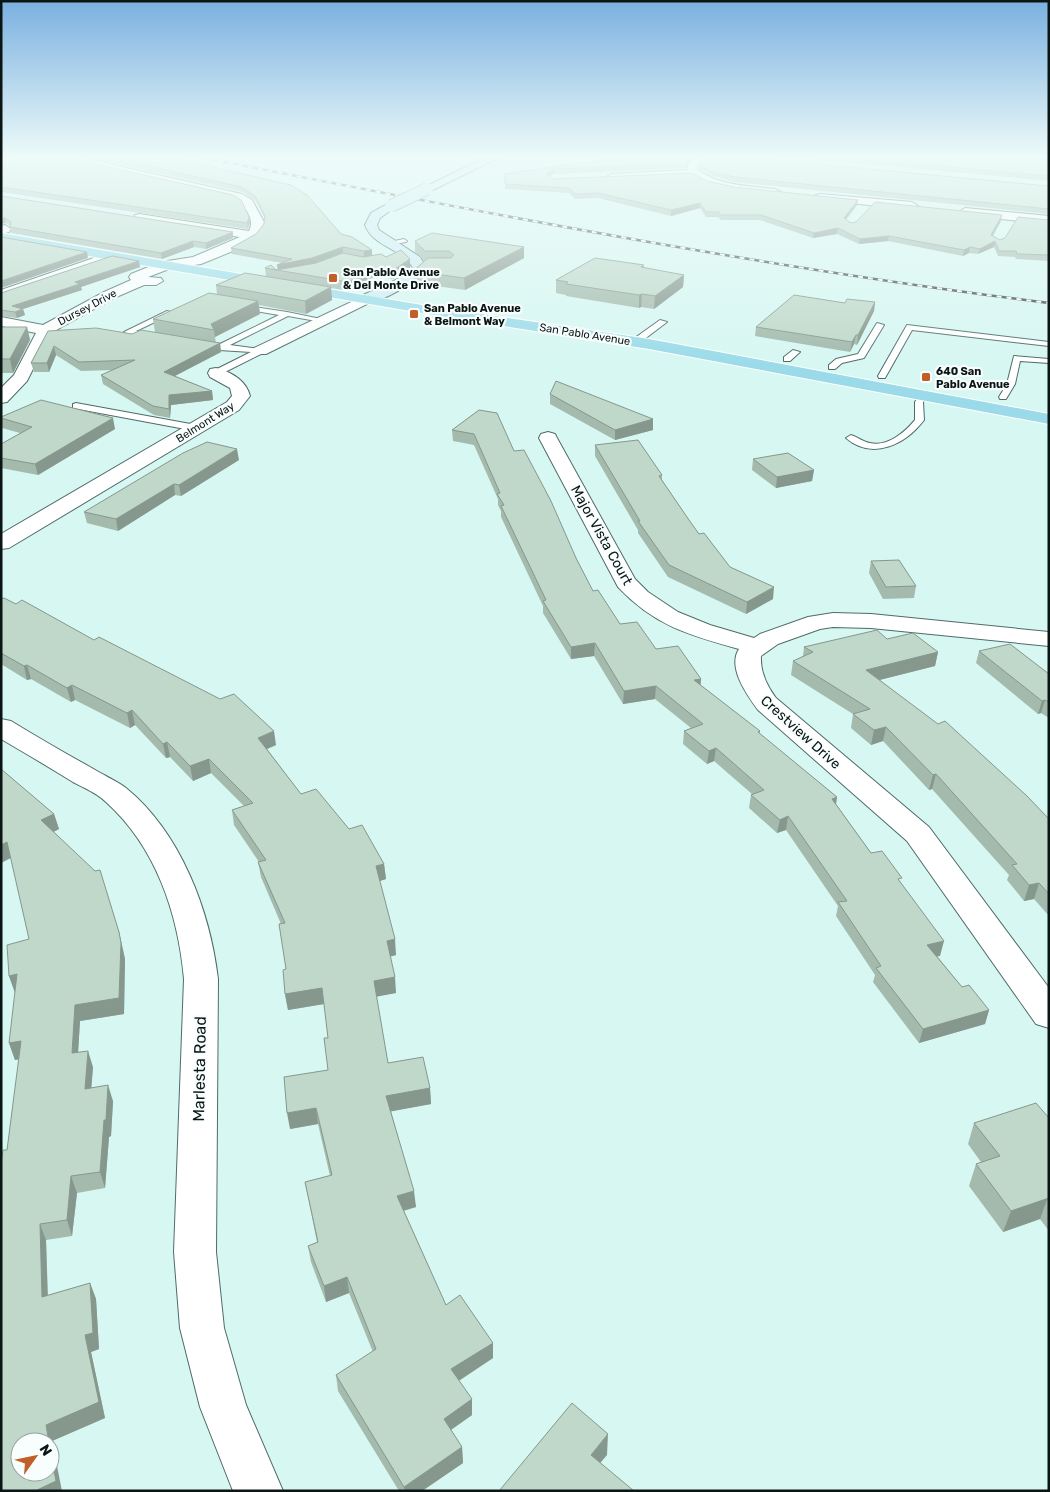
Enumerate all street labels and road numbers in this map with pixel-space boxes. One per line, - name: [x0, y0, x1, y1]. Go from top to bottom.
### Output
- street label: Dursey Drive: [56, 286, 119, 328]
- street label: San Pablo Avenue: [539, 321, 631, 348]
- street label: Belmont Way: [174, 399, 237, 445]
- street label: Major Vista Court: [567, 482, 636, 589]
- street label: Crestview Drive: [757, 692, 844, 773]
- street label: Marlesta Road: [189, 1016, 210, 1122]

